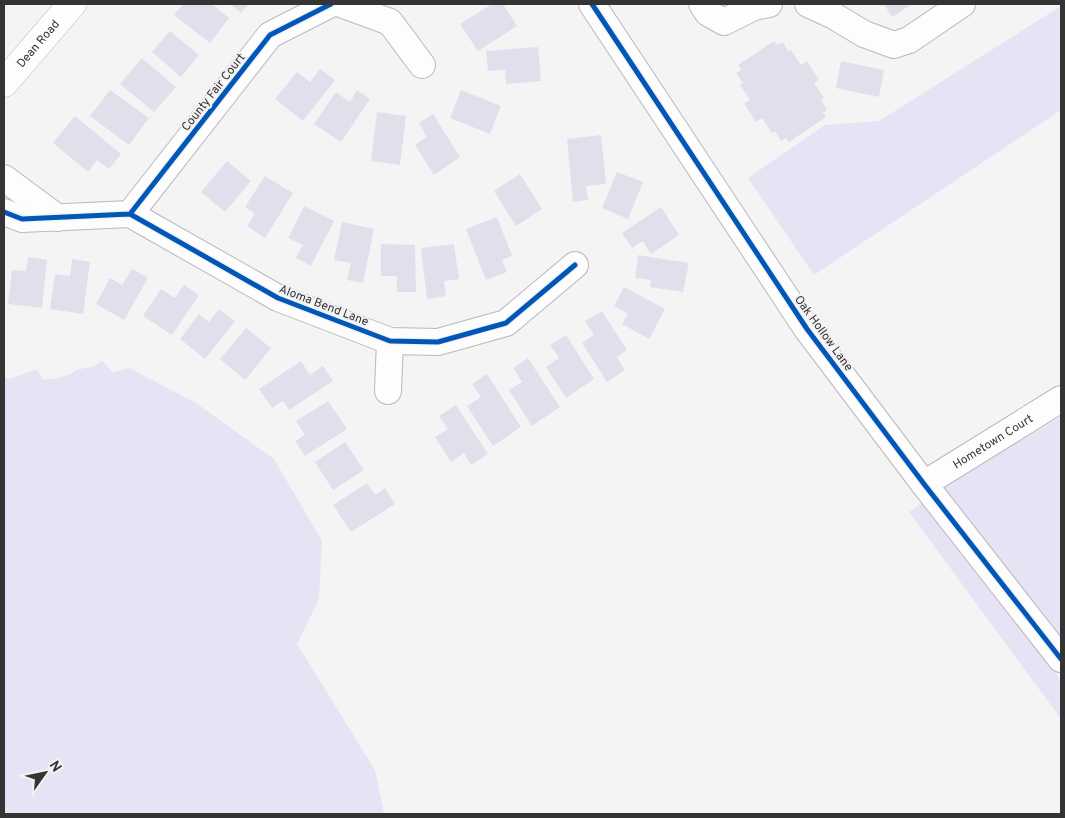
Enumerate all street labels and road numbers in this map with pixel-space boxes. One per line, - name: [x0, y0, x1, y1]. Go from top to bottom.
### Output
- street label: Dean Road: [14, 17, 64, 72]
- street label: County Fair Court: [178, 50, 249, 135]
- street label: Aloma Bend Lane: [276, 281, 371, 330]
- street label: Oak Hollow Lane: [790, 292, 856, 375]
- street label: Hometown Court: [950, 411, 1037, 473]

